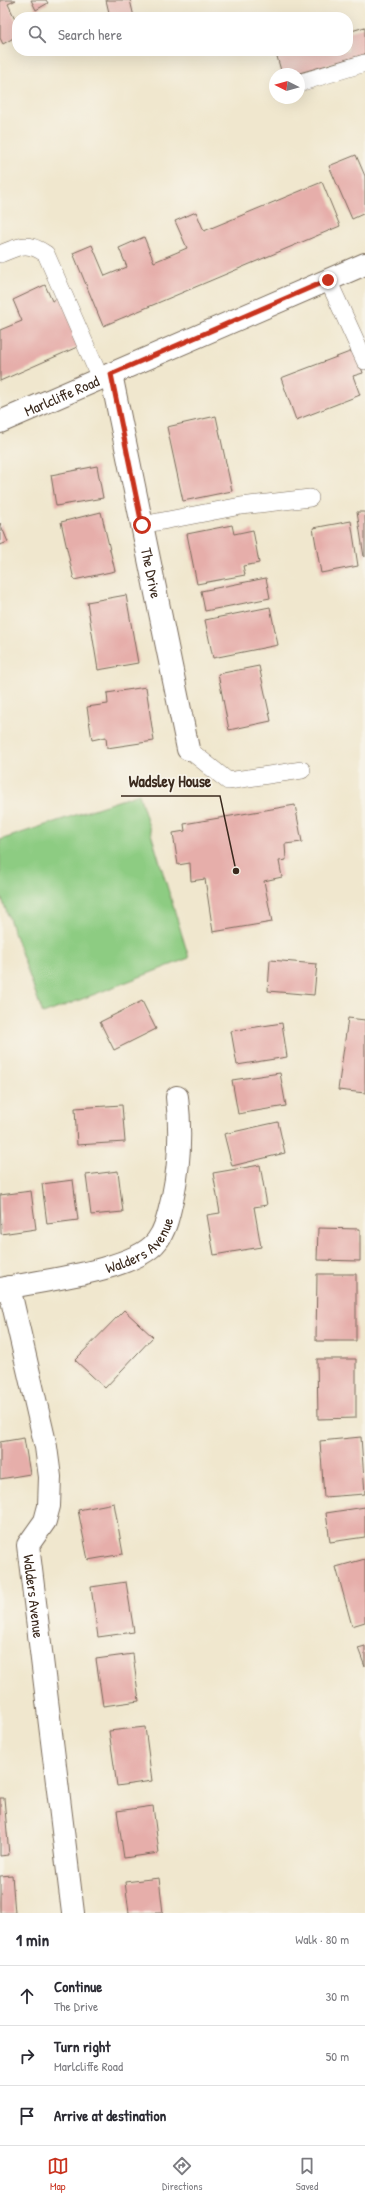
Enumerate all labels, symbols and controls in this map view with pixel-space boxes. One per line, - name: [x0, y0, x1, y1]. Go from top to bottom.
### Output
- search box: [12, 12, 353, 56]
- icon: search: [26, 23, 48, 45]
- text: Search here: [58, 24, 122, 45]
- north arrow: [269, 68, 305, 104]
- route end: [319, 271, 337, 289]
- street label: Marlcliffe Road: [21, 370, 102, 421]
- route start: [133, 516, 151, 534]
- street label: The Drive: [136, 546, 167, 600]
- callout: Wadsley House: [121, 768, 220, 796]
- text: Wadsley House: [129, 770, 212, 793]
- street label: Walders Avenue: [103, 1215, 178, 1278]
- street label: Walders Avenue: [19, 1553, 50, 1639]
- text: 1 min: [16, 1928, 49, 1951]
- text: Walk · 80 m: [295, 1930, 349, 1948]
- text: Continue: [54, 1976, 102, 1997]
- icon: ahead: [16, 1985, 38, 2007]
- text: 30 m: [326, 1987, 349, 2005]
- text: The Drive: [54, 1997, 98, 2015]
- text: Turn right: [54, 2036, 110, 2057]
- icon: right: [16, 2045, 38, 2067]
- text: 50 m: [326, 2047, 349, 2065]
- text: Marlcliffe Road: [54, 2057, 123, 2075]
- icon: arrive: [16, 2105, 38, 2127]
- text: Arrive at destination: [54, 2105, 166, 2126]
- tab: Map: [47, 2155, 69, 2193]
- tab: Directions: [162, 2155, 203, 2193]
- tab: Saved: [296, 2155, 318, 2193]

